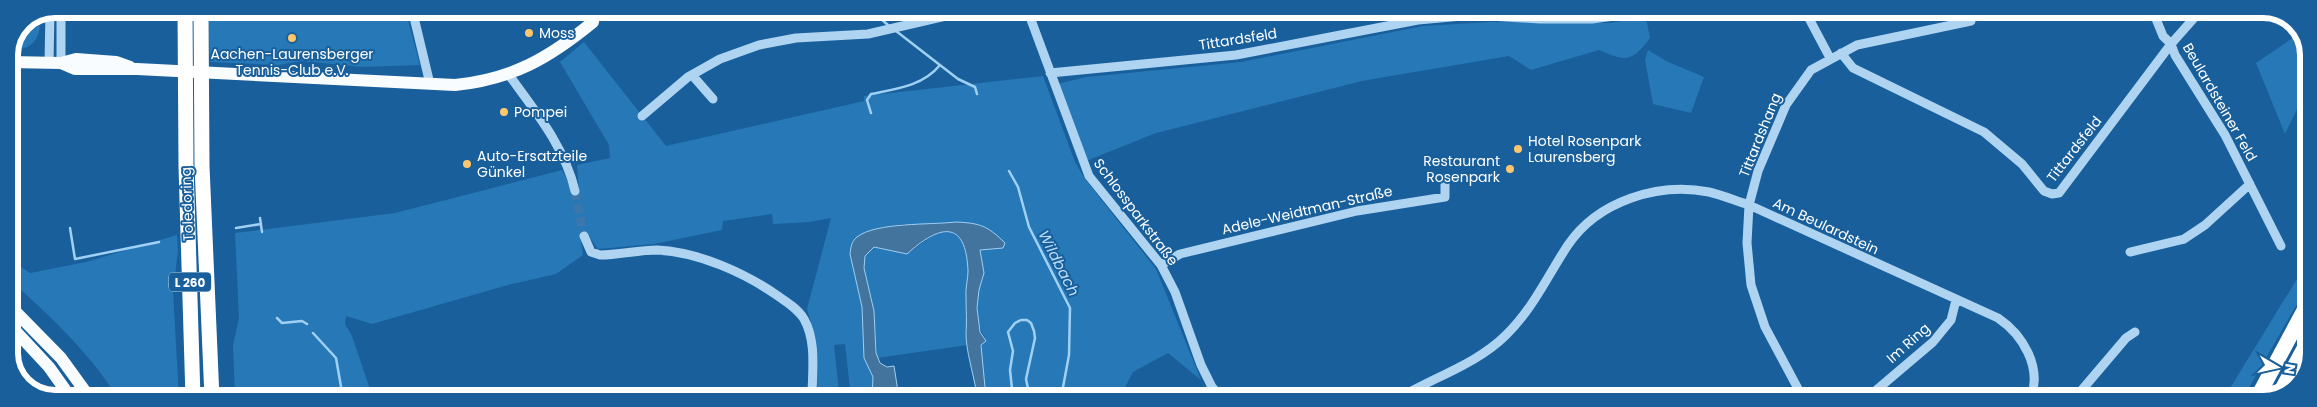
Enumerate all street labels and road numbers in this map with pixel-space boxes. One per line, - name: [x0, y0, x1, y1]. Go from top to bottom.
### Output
- street label: Tittardsfeld: [1197, 23, 1279, 55]
- street label: Beulardsteiner Feld: [2178, 39, 2262, 165]
- street label: Tittardshang: [1734, 90, 1786, 180]
- street label: Tittardsfeld: [2042, 112, 2106, 186]
- street label: Schlossparkstraße: [1089, 154, 1183, 270]
- street label: Toledoring: [176, 167, 198, 241]
- street label: Adele-Weidtman-Straße: [1220, 181, 1395, 239]
- street label: Am Beulardstein: [1770, 193, 1882, 259]
- road number: L 260: [169, 272, 211, 292]
- street label: Im Ring: [1882, 318, 1934, 368]

